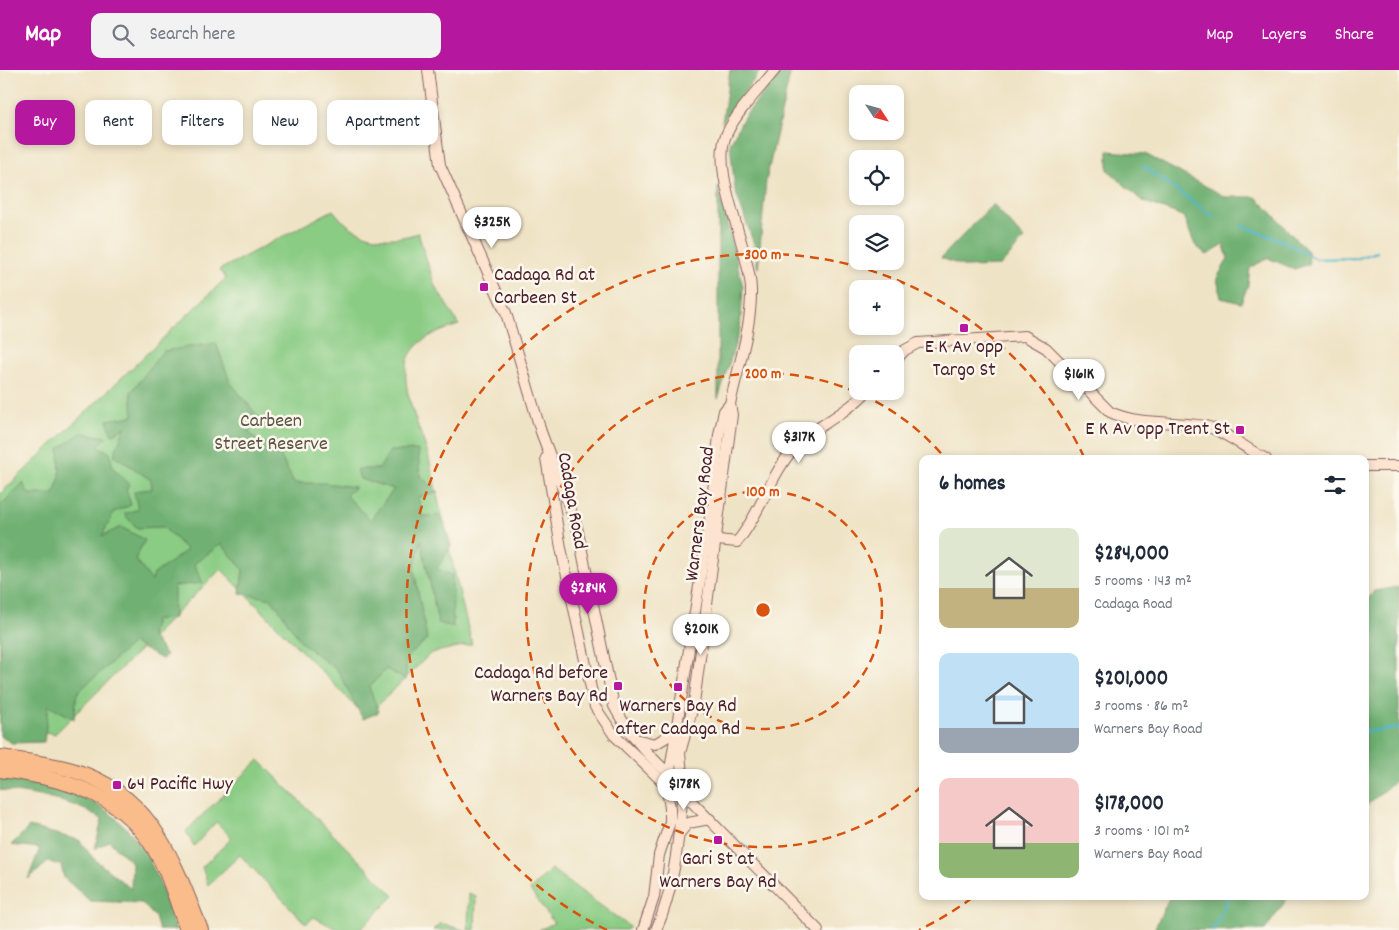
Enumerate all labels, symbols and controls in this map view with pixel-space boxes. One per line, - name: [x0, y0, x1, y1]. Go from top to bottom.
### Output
- search box: [91, 13, 441, 58]
- text: Map: [25, 18, 61, 52]
- icon: search: [109, 21, 137, 49]
- text: Search here: [149, 22, 235, 49]
- text: Map: [1206, 23, 1233, 48]
- text: Layers: [1261, 23, 1307, 48]
- text: Share: [1335, 23, 1374, 48]
- north arrow: [849, 85, 904, 140]
- map controls: [849, 85, 904, 400]
- chip: Buy: [15, 100, 75, 145]
- chip: Rent: [85, 100, 152, 145]
- chip: Filters: [162, 100, 243, 145]
- chip: New: [253, 100, 317, 145]
- chip: Apartment: [327, 100, 438, 145]
- button: locate: [849, 150, 904, 205]
- pin: $325K: [457, 206, 527, 249]
- text: $325K: [473, 211, 511, 234]
- button: layers: [849, 215, 904, 270]
- text: 300 m: [745, 245, 781, 267]
- place label: Cadaga Rd at Carbeen St: [494, 262, 595, 313]
- button: +: [849, 280, 904, 335]
- marker: Cadaga Rd at Carbeen St: [478, 281, 490, 293]
- marker: E K Av opp Targo St: [958, 322, 970, 334]
- place label: E K Av opp Targo St: [925, 334, 1003, 385]
- button: −: [849, 345, 904, 400]
- pin: $161K: [1044, 358, 1114, 401]
- text: $161K: [1064, 363, 1094, 386]
- text: 200 m: [745, 364, 781, 386]
- park label: Carbeen Street Reserve: [214, 408, 328, 459]
- place label: E K Av opp Trent St: [1085, 416, 1230, 444]
- pin: $317K: [764, 422, 834, 464]
- marker: E K Av opp Trent St: [1234, 424, 1246, 436]
- text: $317K: [783, 426, 815, 449]
- street label: Warners Bay Road: [679, 445, 723, 583]
- street label: Cadaga Road: [549, 450, 593, 552]
- text: 6 homes: [939, 470, 1006, 500]
- icon: filters: [1321, 471, 1349, 499]
- text: 100 m: [746, 482, 780, 504]
- text: $284,000: [1094, 540, 1169, 570]
- icon: home: [979, 548, 1039, 608]
- text: 5 rooms · 143 m²: [1094, 570, 1192, 593]
- pin: $284K: [553, 572, 623, 615]
- text: $284K: [570, 577, 606, 600]
- text: Cadaga Road: [1094, 593, 1173, 616]
- centre of rings: [754, 601, 772, 619]
- pin: $201K: [666, 614, 736, 656]
- text: $201K: [684, 618, 718, 641]
- place label: Cadaga Rd before Warners Bay Rd: [474, 660, 608, 711]
- text: $201,000: [1094, 665, 1168, 695]
- icon: home: [979, 673, 1039, 733]
- marker: Cadaga Rd before Warners Bay Rd: [612, 680, 624, 692]
- marker: Warners Bay Rd after Cadaga Rd: [672, 681, 684, 693]
- place label: Warners Bay Rd after Cadaga Rd: [616, 693, 740, 744]
- text: 3 rooms · 86 m²: [1094, 695, 1188, 718]
- text: Warners Bay Road: [1094, 718, 1203, 741]
- pin: $178K: [649, 768, 719, 811]
- place label: 64 Pacific Hwy: [127, 771, 234, 799]
- text: $178K: [668, 773, 700, 796]
- marker: 64 Pacific Hwy: [111, 779, 123, 791]
- text: $178,000: [1094, 790, 1164, 820]
- icon: home: [979, 798, 1039, 858]
- text: 3 rooms · 101 m²: [1094, 820, 1190, 843]
- marker: Gari St at Warners Bay Rd: [712, 834, 724, 846]
- text: Warners Bay Road: [1094, 843, 1203, 866]
- place label: Gari St at Warners Bay Rd: [659, 846, 777, 897]

